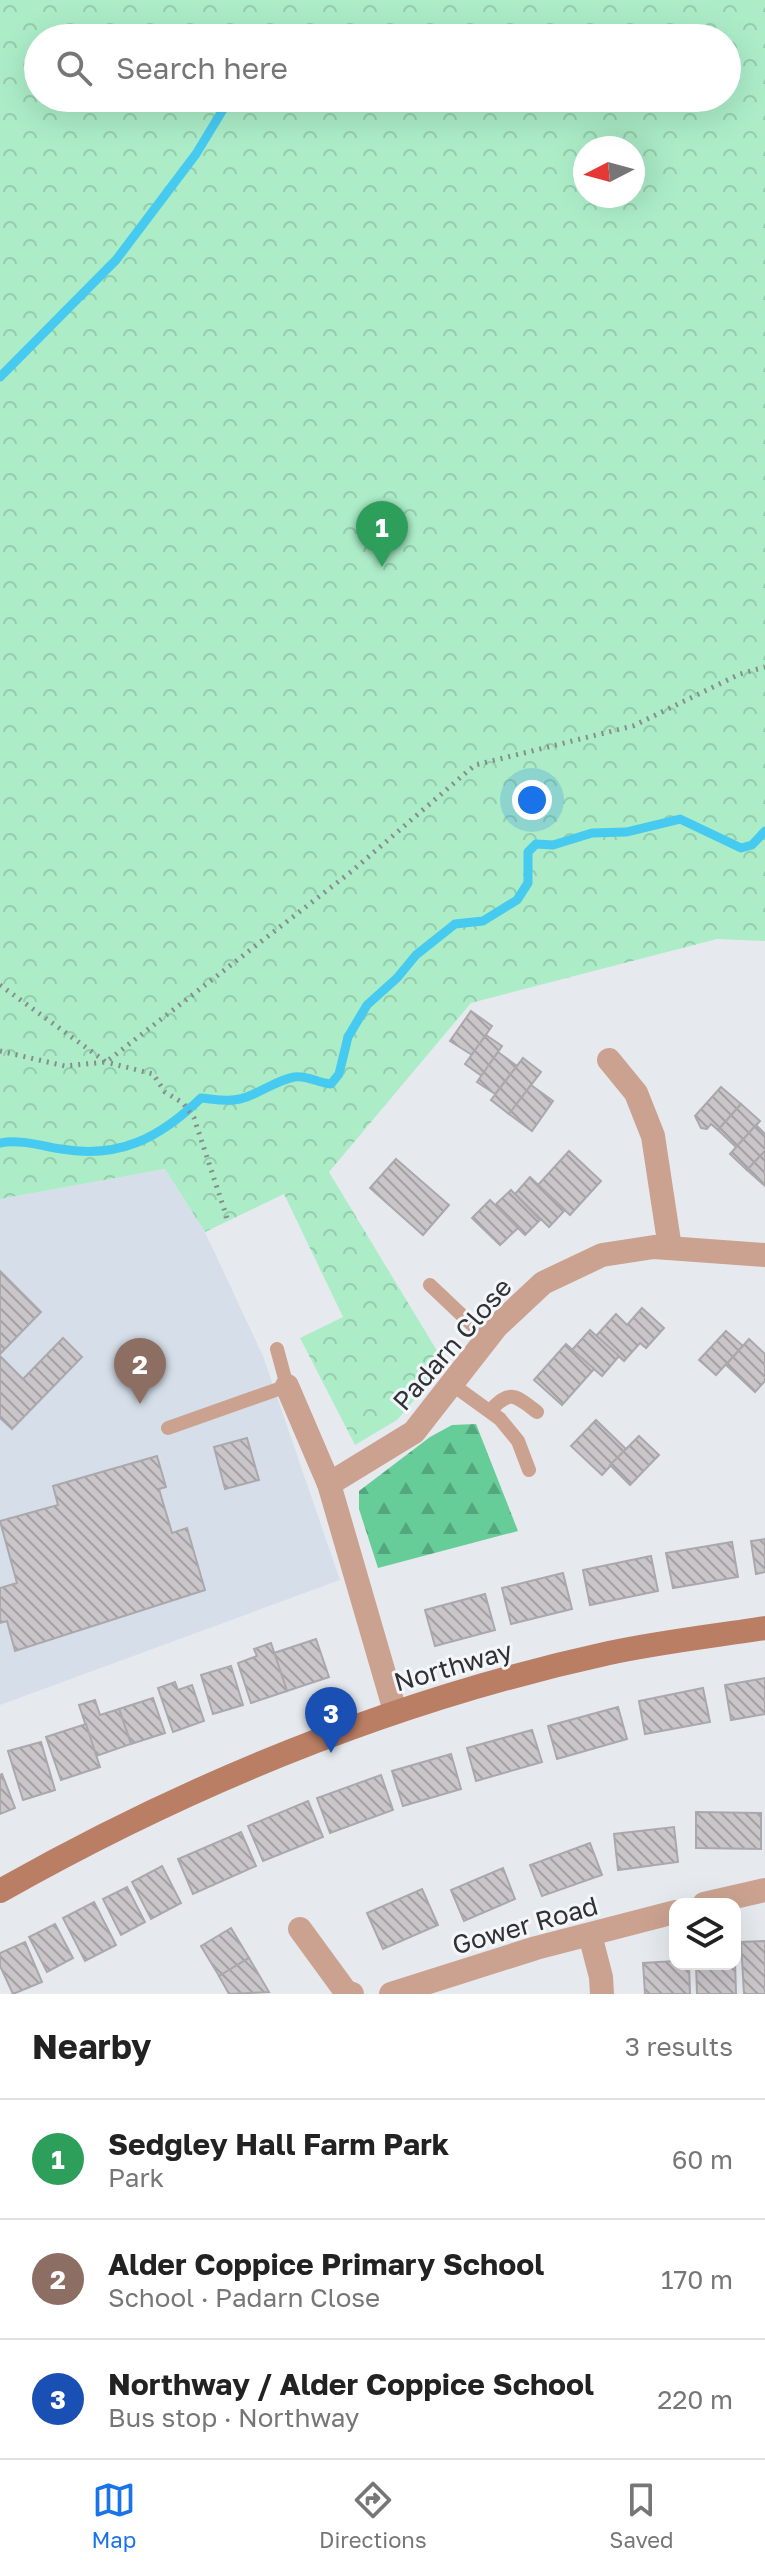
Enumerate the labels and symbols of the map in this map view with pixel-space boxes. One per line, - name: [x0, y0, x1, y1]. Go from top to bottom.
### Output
- north arrow: [573, 136, 645, 208]
- pin: 1: [356, 501, 408, 567]
- your location: [512, 780, 552, 820]
- street label: Padarn Close: [386, 1272, 518, 1416]
- pin: 2: [114, 1338, 166, 1404]
- street label: Northway: [390, 1634, 516, 1698]
- pin: 3: [305, 1687, 357, 1753]
- street label: Gower Road: [449, 1889, 601, 1961]

